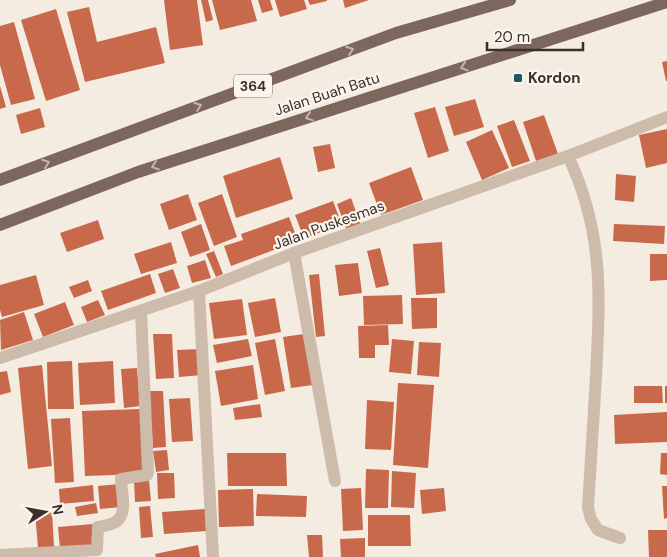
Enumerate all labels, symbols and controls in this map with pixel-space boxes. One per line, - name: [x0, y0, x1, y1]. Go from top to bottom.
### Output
- scale bar: [487, 20, 583, 52]
- text: 20 m: [494, 27, 530, 47]
- one-way arrow: [346, 46, 354, 56]
- one-way arrow: [461, 61, 469, 71]
- street label: Jalan Buah Batu: [272, 68, 382, 120]
- place label: Kordon: [528, 68, 581, 88]
- marker: Kordon: [512, 72, 524, 84]
- road number: 364: [234, 74, 272, 98]
- one-way arrow: [193, 102, 202, 112]
- one-way arrow: [306, 111, 314, 121]
- one-way arrow: [41, 159, 49, 169]
- one-way arrow: [151, 161, 159, 171]
- street label: Jalan Puskesmas: [271, 196, 387, 254]
- north arrow: [20, 487, 70, 537]
- text: N: [48, 503, 68, 516]

